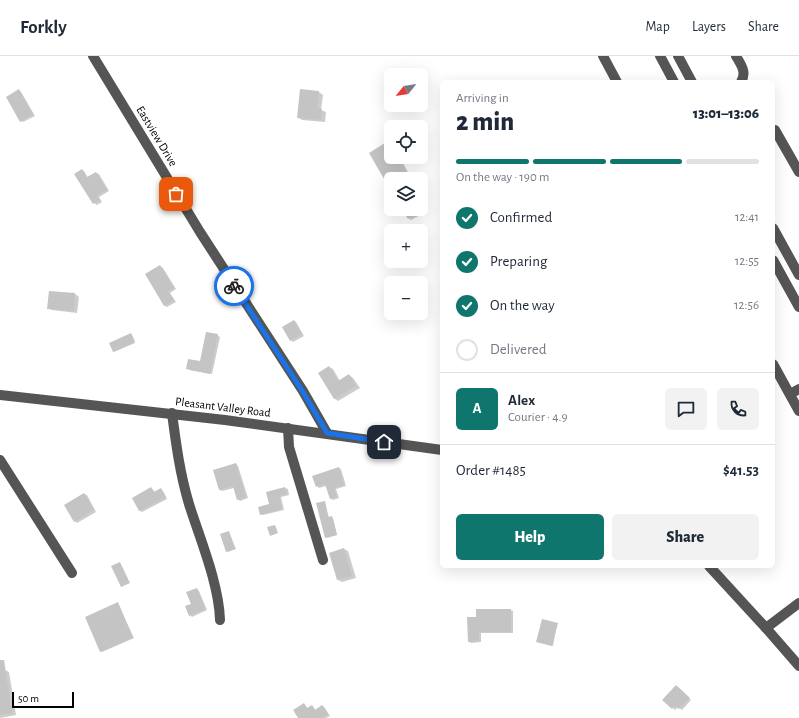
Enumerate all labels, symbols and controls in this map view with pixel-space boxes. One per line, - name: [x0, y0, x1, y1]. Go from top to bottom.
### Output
- text: Forkly: [20, 18, 67, 37]
- text: Map: [645, 20, 670, 34]
- text: Layers: [692, 20, 726, 34]
- text: Share: [748, 20, 779, 34]
- north arrow: [384, 68, 428, 112]
- map controls: [384, 68, 428, 320]
- text: Arriving in: [456, 92, 509, 105]
- street label: Eastview Drive: [134, 104, 180, 168]
- text: 13:01–13:06: [693, 106, 759, 121]
- text: 2 min: [456, 109, 514, 135]
- button: locate: [384, 120, 428, 164]
- text: On the way · 190 m: [456, 171, 549, 184]
- button: layers: [384, 172, 428, 216]
- pin: [159, 177, 193, 211]
- icon: bag: [165, 183, 187, 205]
- icon: check: [456, 207, 478, 229]
- text: Confirmed: [490, 210, 552, 225]
- text: 12:41: [735, 211, 759, 224]
- button: +: [384, 224, 428, 268]
- icon: check: [456, 251, 478, 273]
- text: Preparing: [490, 254, 547, 269]
- text: 12:55: [735, 255, 759, 268]
- courier: [214, 266, 254, 306]
- icon: bike: [223, 275, 245, 297]
- button: −: [384, 276, 428, 320]
- icon: check: [456, 295, 478, 317]
- text: On the way: [490, 298, 555, 313]
- text: 12:56: [734, 299, 759, 312]
- text: Delivered: [490, 342, 547, 357]
- button: chat: [665, 388, 707, 430]
- button: phone: [717, 388, 759, 430]
- text: Alex: [508, 393, 535, 408]
- street label: Pleasant Valley Road: [174, 395, 271, 420]
- text: A: [472, 401, 482, 416]
- text: Courier · 4.9: [508, 411, 568, 424]
- pin: [367, 425, 401, 459]
- icon: home: [373, 431, 395, 453]
- text: Order #1485: [456, 463, 526, 478]
- text: $41.53: [723, 463, 759, 478]
- button: Help: [456, 514, 604, 560]
- button: Share: [612, 514, 759, 560]
- scale bar: [12, 690, 74, 709]
- text: 50 m: [18, 693, 39, 704]

